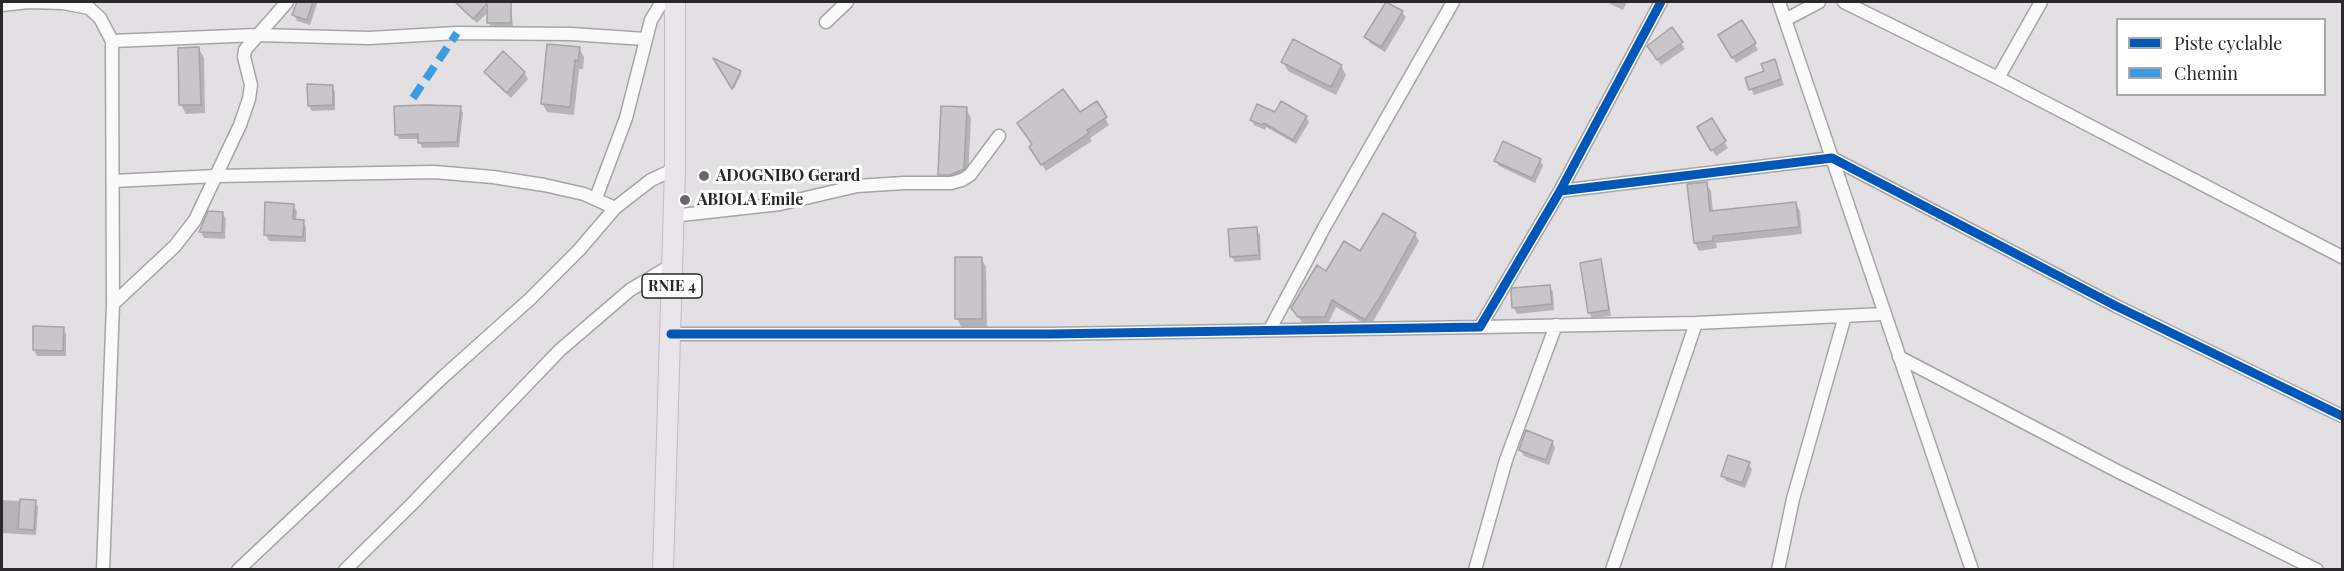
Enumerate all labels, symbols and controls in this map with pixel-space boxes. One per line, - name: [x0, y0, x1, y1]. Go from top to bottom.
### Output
- legend: [2116, 18, 2326, 96]
- text: Piste cyclable: [2174, 31, 2282, 55]
- text: Chemin: [2174, 61, 2238, 85]
- place label: ADOGNIBO Gerard: [716, 166, 860, 186]
- marker: ADOGNIBO Gerard: [697, 169, 711, 183]
- place label: ABIOLA Emile: [697, 190, 803, 210]
- marker: ABIOLA Emile: [678, 193, 692, 207]
- road number: RNIE 4: [642, 274, 702, 298]

